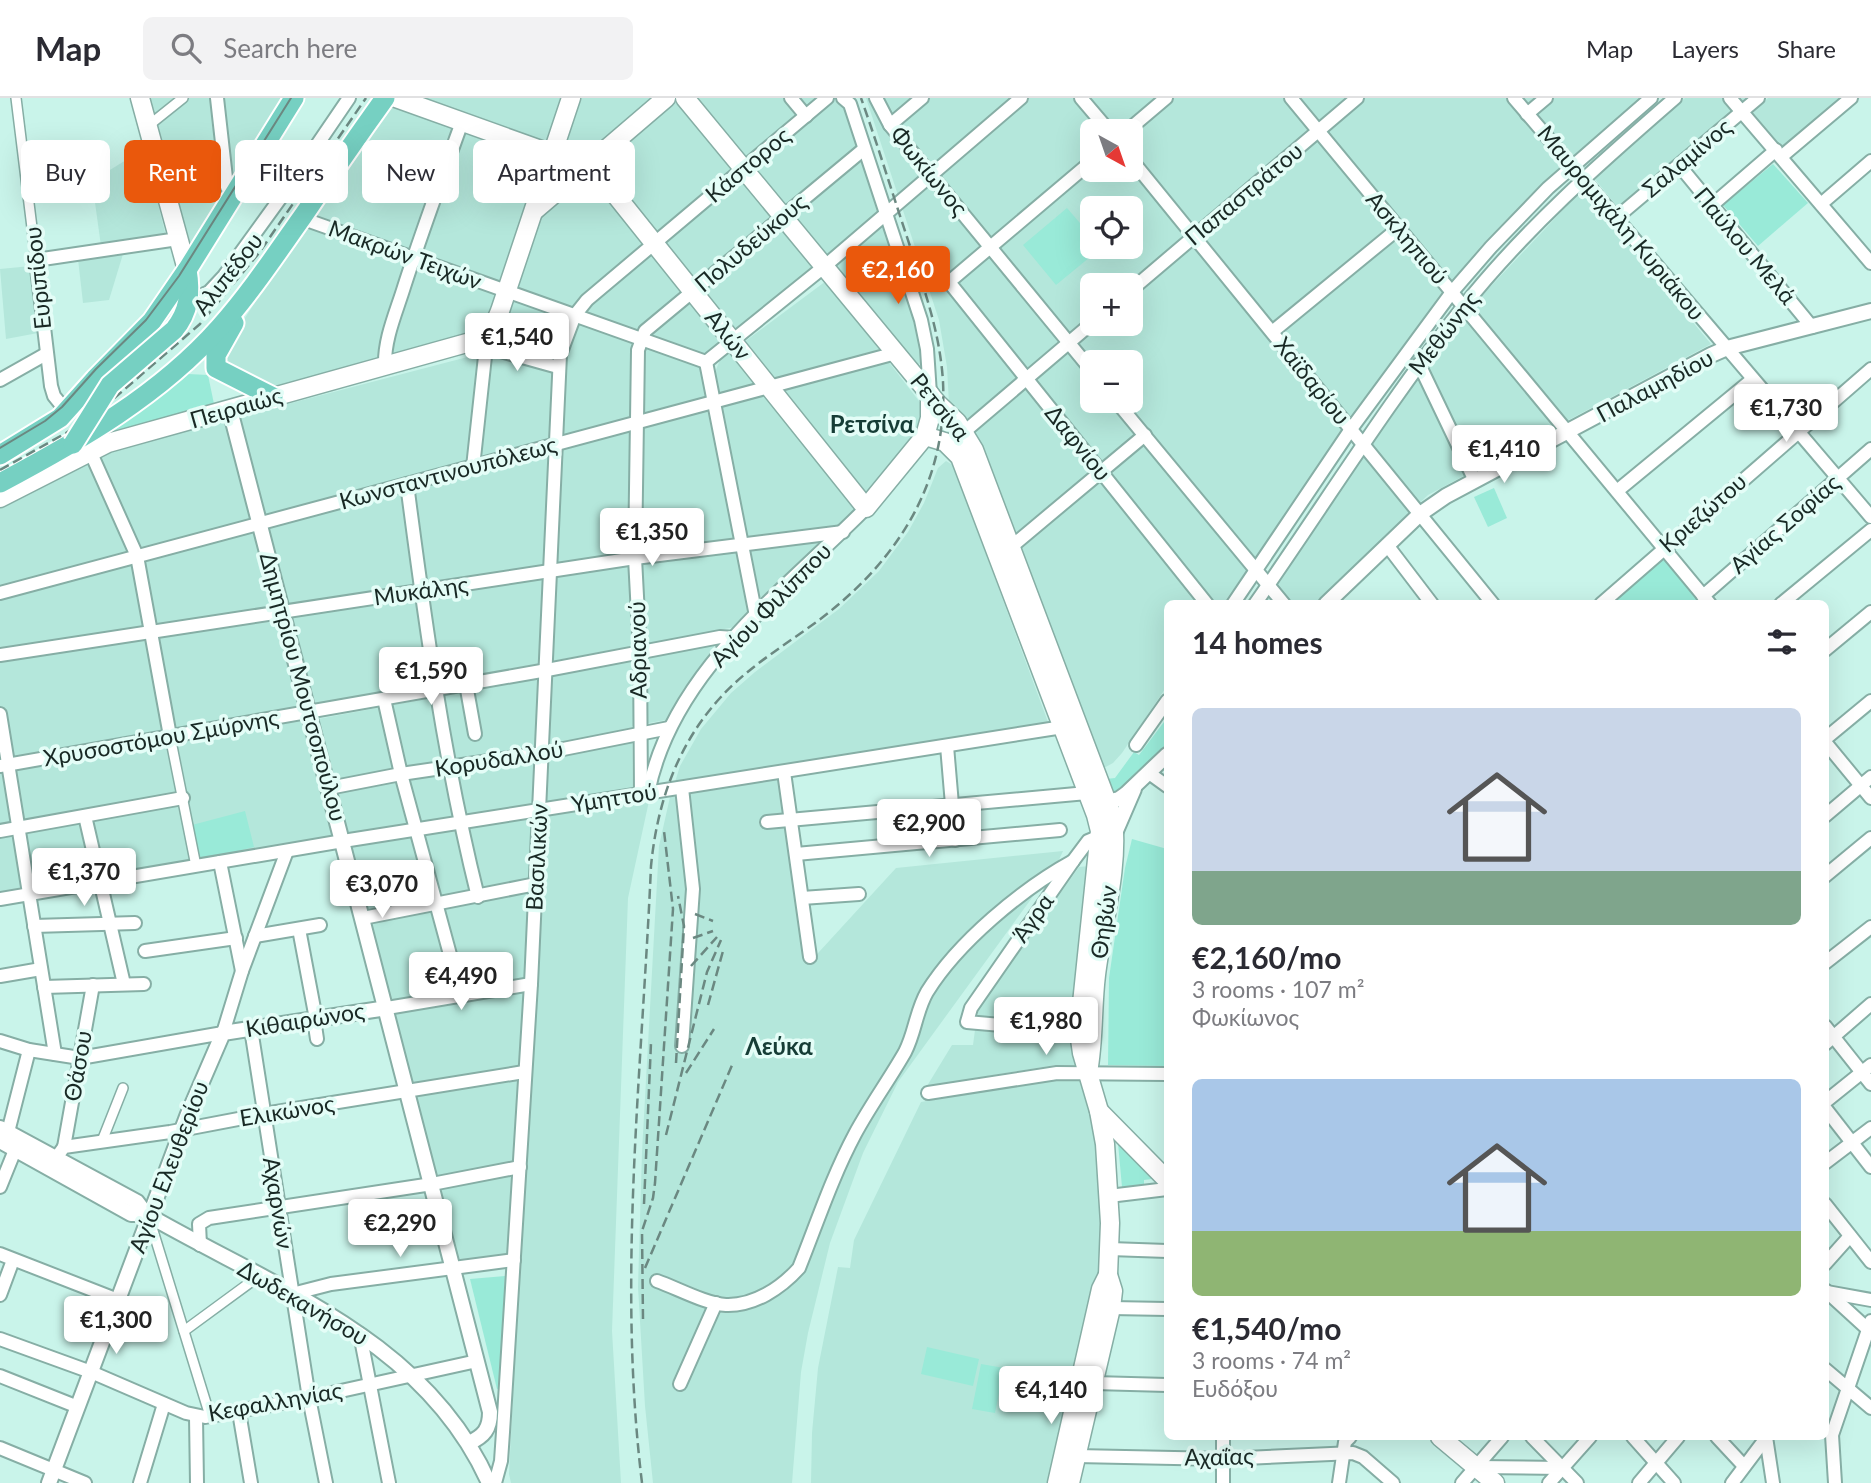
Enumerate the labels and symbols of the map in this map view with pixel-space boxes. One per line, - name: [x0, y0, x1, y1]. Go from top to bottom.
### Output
- street label: Σαλαμίνος: [1636, 112, 1737, 203]
- north arrow: [1080, 119, 1143, 182]
- street label: Μαυρομιχάλη Κυριάκου: [1532, 119, 1711, 325]
- street label: Φωκίωνος: [885, 120, 975, 221]
- street label: Κάστορος: [699, 121, 796, 208]
- street label: Παπαστράτου: [1179, 136, 1308, 251]
- street label: Παύλου Μελά: [1689, 181, 1803, 310]
- street label: Ασκληπιού: [1361, 185, 1455, 289]
- street label: Πολυδεύκους: [689, 187, 812, 297]
- street label: Μακρών Τειχών: [325, 213, 486, 295]
- street label: Ευριπίδου: [18, 225, 56, 331]
- street label: Αλιπέδου: [186, 227, 268, 320]
- pin: €2,160: [841, 246, 955, 306]
- street label: Μεθώνης: [1402, 285, 1485, 380]
- street label: Αλών: [700, 303, 758, 365]
- pin: €1,540: [460, 314, 574, 373]
- street label: Χαϊδαρίου: [1269, 331, 1357, 430]
- street label: Παλαμηδίου: [1591, 343, 1718, 428]
- street label: Ρετσίνα: [905, 367, 977, 446]
- street label: Πειραιώς: [186, 380, 285, 434]
- pin: €1,730: [1729, 384, 1843, 444]
- street label: Δαφνίου: [1040, 399, 1118, 486]
- district label: Ρετσίνα: [830, 409, 915, 438]
- pin: €1,410: [1447, 426, 1561, 485]
- street label: Κωνσταντινουπόλεως: [336, 429, 560, 515]
- street label: Κριεζώτου: [1653, 467, 1752, 558]
- street label: Αγίας Σοφίας: [1724, 468, 1845, 579]
- pin: €1,350: [595, 508, 709, 568]
- street label: Αγίου Φιλίππου: [704, 536, 837, 672]
- street label: Δημητρίου Μουτσοπούλου: [255, 549, 353, 824]
- street label: Μυκάλης: [372, 569, 470, 610]
- street label: Αδριανού: [622, 601, 652, 699]
- pin: €1,590: [374, 648, 488, 707]
- street label: Χρυσοστόμου Σμύρνης: [41, 702, 281, 771]
- street label: Κορυδαλλού: [433, 734, 565, 782]
- street label: Υμηττού: [569, 776, 659, 818]
- pin: €2,900: [872, 800, 986, 859]
- street label: Βασιλικών: [519, 803, 553, 911]
- pin: €1,370: [27, 848, 141, 908]
- pin: €3,070: [325, 860, 439, 920]
- street label: Θηβών: [1084, 883, 1122, 960]
- street label: Άγρα: [1005, 887, 1059, 947]
- pin: €4,490: [404, 953, 518, 1012]
- street label: Κιθαιρώνος: [243, 996, 367, 1042]
- pin: €1,980: [989, 998, 1103, 1057]
- street label: Θάσου: [57, 1028, 97, 1103]
- district label: Λεύκα: [744, 1031, 813, 1060]
- street label: Αγίου Ελευθερίου: [122, 1077, 214, 1257]
- street label: Ελικώνος: [237, 1089, 337, 1131]
- street label: Αχαρνών: [258, 1155, 300, 1251]
- pin: €2,290: [343, 1200, 457, 1259]
- street label: Δωδεκανήσου: [233, 1254, 374, 1351]
- pin: €1,300: [59, 1296, 173, 1356]
- pin: €4,140: [994, 1366, 1108, 1426]
- street label: Κεφαλληνίας: [206, 1375, 344, 1427]
- street label: Αχαΐας: [1184, 1441, 1254, 1471]

